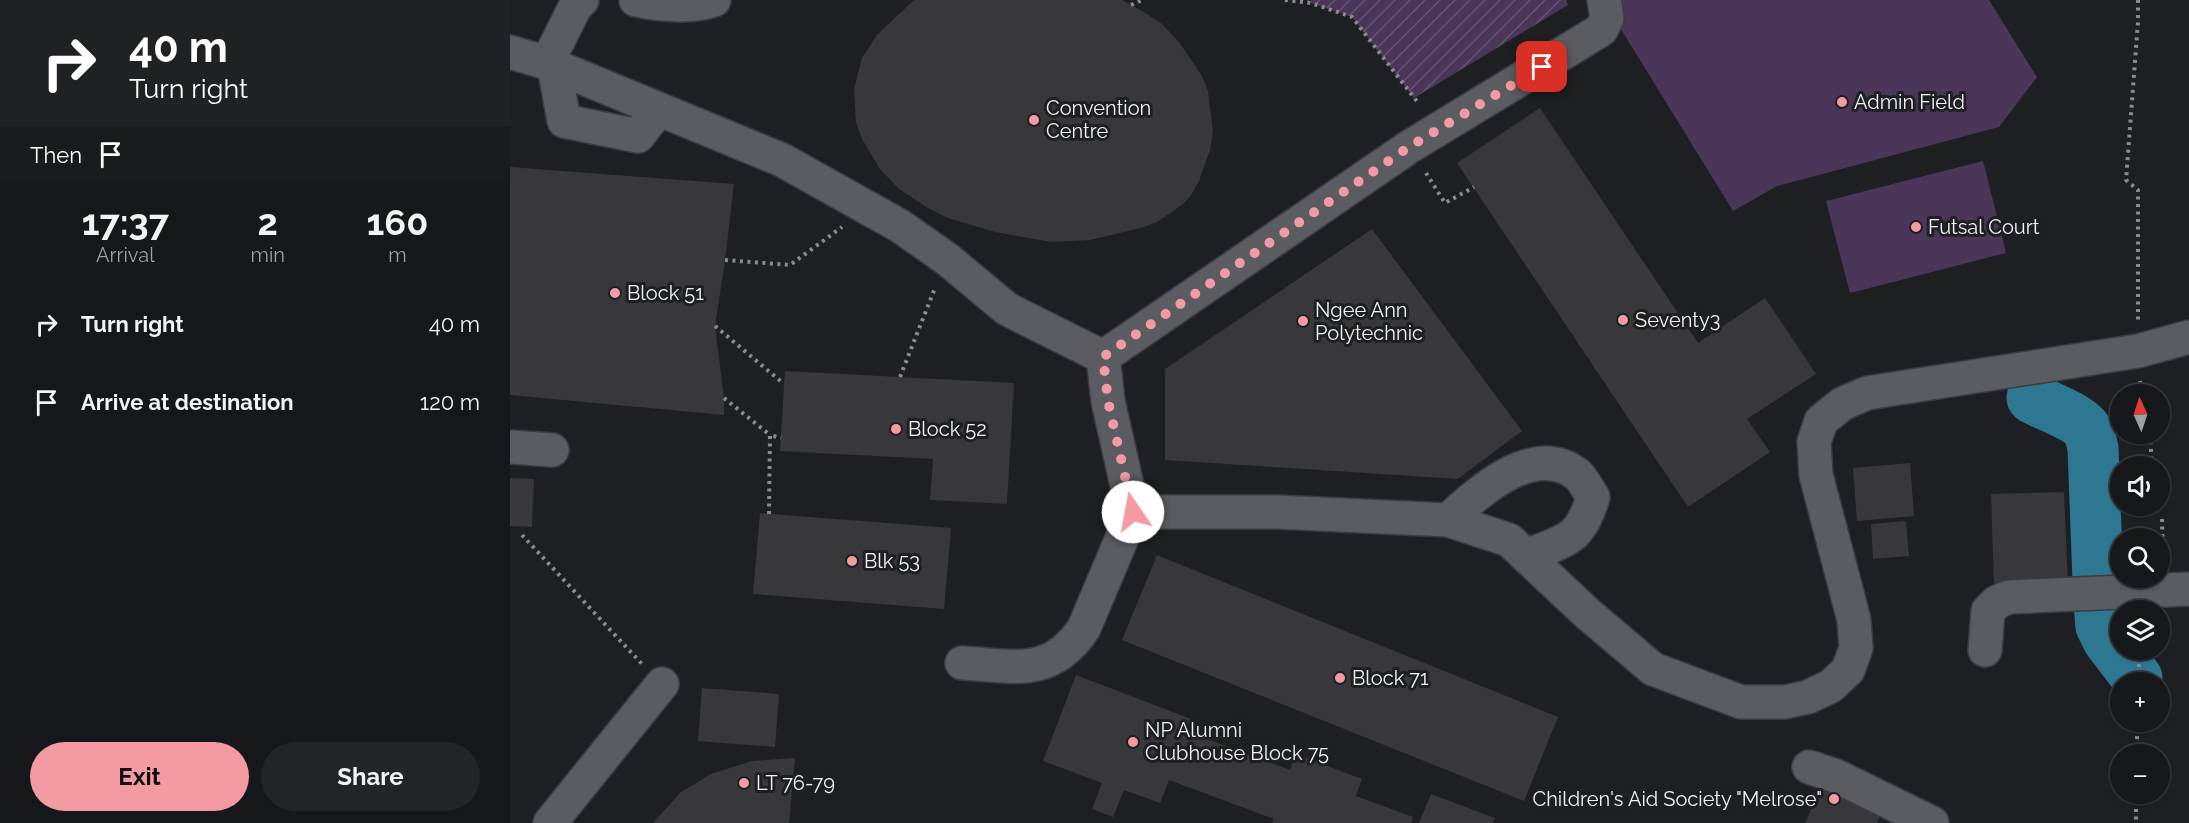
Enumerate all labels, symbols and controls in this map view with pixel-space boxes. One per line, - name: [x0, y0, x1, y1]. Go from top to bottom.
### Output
- text: 40 m: [129, 23, 228, 72]
- icon: right: [30, 24, 108, 102]
- pin: [1516, 41, 1567, 92]
- icon: arrive: [1525, 50, 1558, 83]
- text: Turn right: [129, 73, 248, 104]
- place label: Admin Field: [1854, 90, 1965, 114]
- marker: Admin Field: [1835, 95, 1849, 109]
- place label: Convention Centre: [1046, 96, 1151, 143]
- marker: Convention Centre: [1027, 113, 1041, 127]
- icon: arrive: [94, 138, 127, 171]
- text: Then: [30, 142, 82, 168]
- text: 17:37: [82, 201, 169, 243]
- text: 2: [258, 201, 278, 243]
- text: 160: [367, 201, 428, 243]
- place label: Futsal Court: [1928, 215, 2040, 239]
- marker: Futsal Court: [1909, 220, 1923, 234]
- text: Arrival: [96, 243, 155, 267]
- text: min: [251, 243, 285, 267]
- text: m: [388, 243, 407, 267]
- place label: Block 51: [627, 281, 704, 305]
- marker: Block 51: [608, 286, 622, 300]
- place label: Ngee Ann Polytechnic: [1315, 298, 1423, 345]
- icon: right: [30, 308, 63, 341]
- place label: Seventy3: [1635, 308, 1720, 332]
- text: Turn right: [81, 311, 184, 337]
- text: 40 m: [429, 311, 480, 337]
- marker: Seventy3: [1616, 313, 1630, 327]
- marker: Ngee Ann Polytechnic: [1296, 314, 1310, 328]
- north arrow: [2110, 384, 2170, 444]
- map controls: [2110, 384, 2170, 804]
- icon: arrive: [30, 386, 63, 419]
- text: Arrive at destination: [81, 389, 294, 415]
- text: 120 m: [420, 389, 480, 415]
- place label: Block 52: [908, 417, 987, 441]
- marker: Block 52: [889, 422, 903, 436]
- button: sound: [2110, 456, 2170, 516]
- position arrow: [1101, 480, 1165, 544]
- button: search: [2110, 528, 2170, 588]
- place label: Blk 53: [864, 549, 920, 573]
- marker: Blk 53: [845, 554, 859, 568]
- button: layers: [2110, 600, 2170, 660]
- place label: Block 71: [1352, 666, 1429, 690]
- marker: Block 71: [1333, 671, 1347, 685]
- button: +: [2110, 672, 2170, 732]
- place label: NP Alumni Clubhouse Block 75: [1145, 718, 1329, 765]
- marker: NP Alumni Clubhouse Block 75: [1126, 735, 1140, 749]
- button: Exit: [30, 742, 249, 811]
- button: Share: [261, 742, 480, 811]
- button: −: [2110, 744, 2170, 804]
- place label: LT 76-79: [756, 771, 835, 795]
- marker: LT 76-79: [737, 776, 751, 790]
- place label: Children's Aid Society "Melrose": [1532, 787, 1822, 811]
- marker: Children's Aid Society "Melrose": [1827, 792, 1841, 806]

